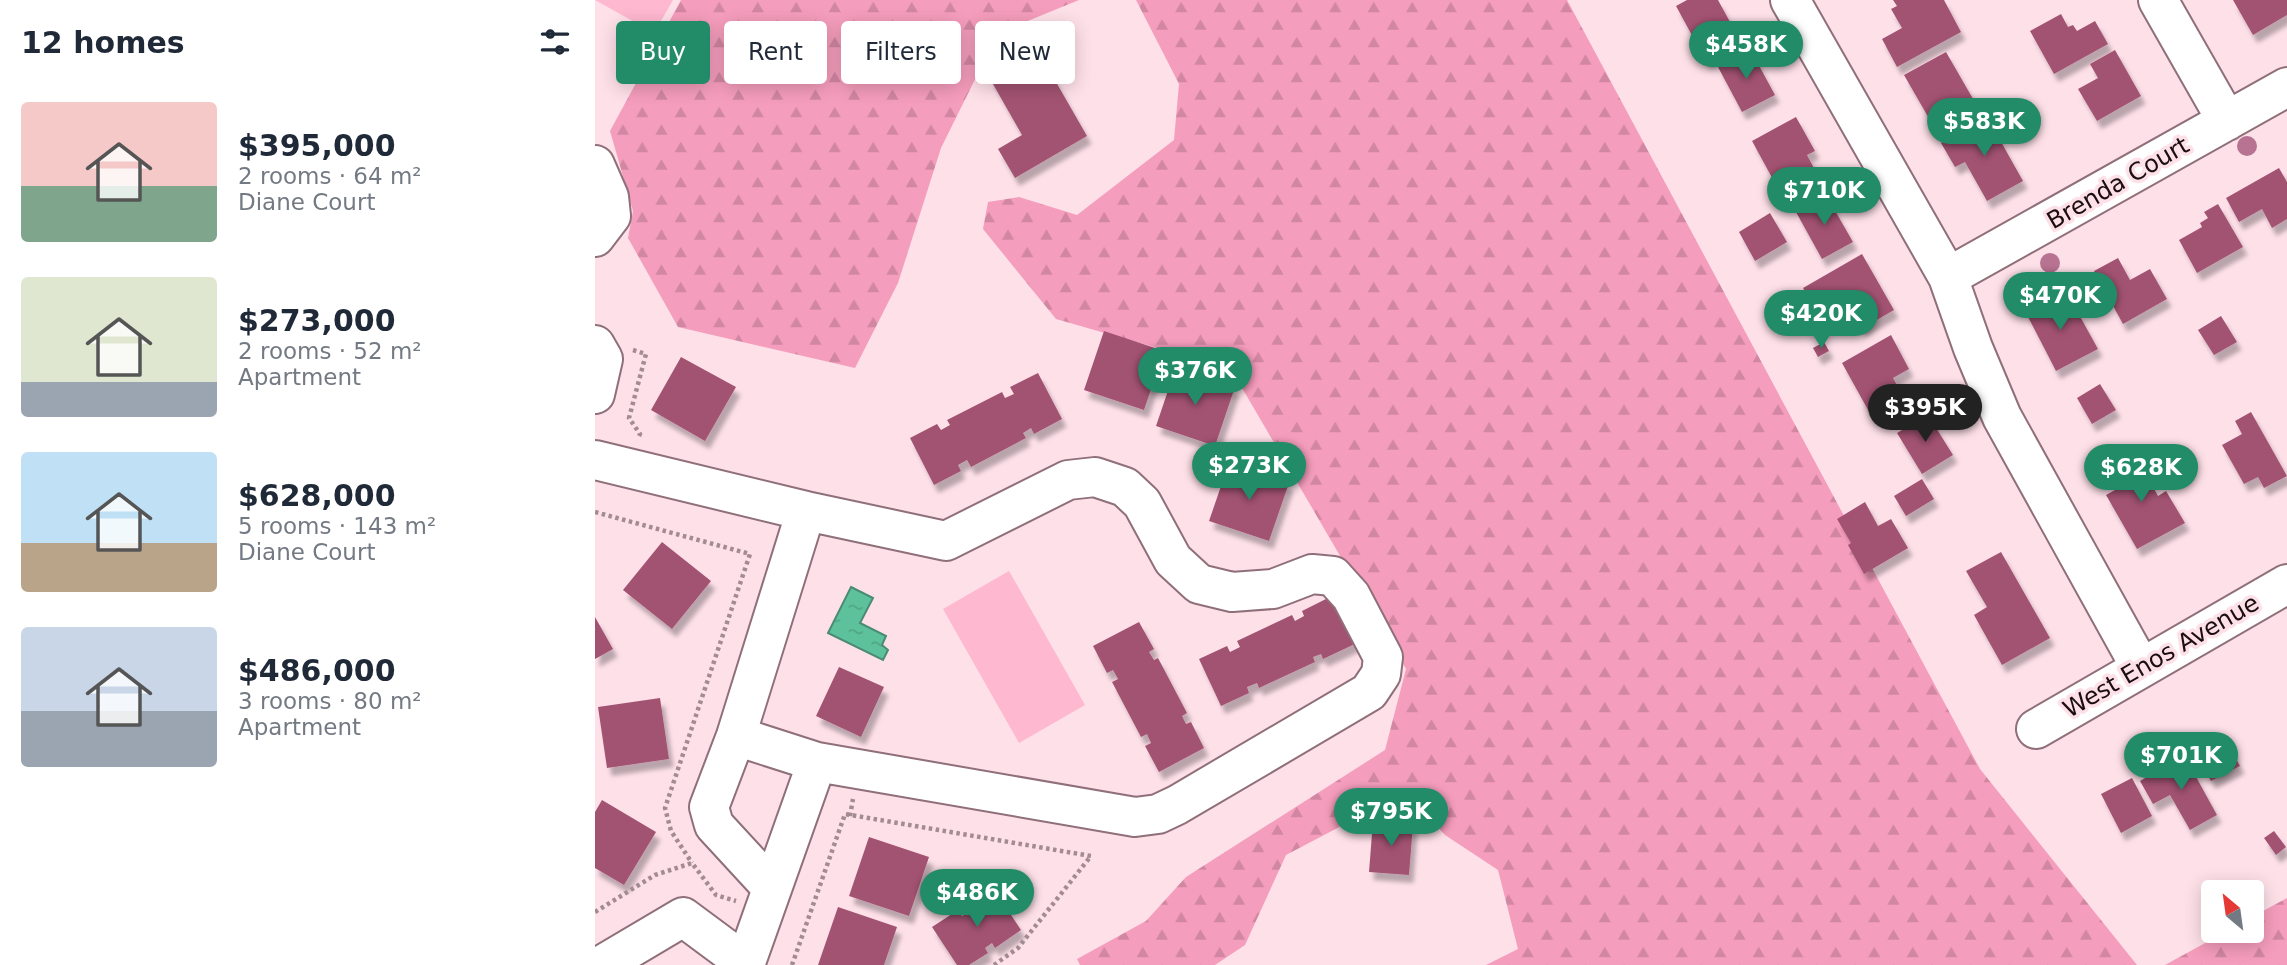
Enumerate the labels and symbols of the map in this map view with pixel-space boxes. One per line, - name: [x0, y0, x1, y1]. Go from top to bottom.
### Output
- pin: $458K: [1697, 22, 1795, 81]
- pin: $583K: [1935, 99, 2033, 158]
- street label: Brenda Court: [2042, 131, 2194, 235]
- pin: $710K: [1775, 168, 1873, 227]
- pin: $470K: [2011, 272, 2109, 332]
- pin: $420K: [1772, 290, 1870, 350]
- pin: $376K: [1146, 348, 1244, 407]
- pin: $395K: [1876, 384, 1974, 444]
- pin: $273K: [1200, 442, 1298, 502]
- pin: $628K: [2092, 444, 2190, 504]
- street label: West Enos Avenue: [2058, 589, 2264, 723]
- pin: $701K: [2132, 732, 2230, 792]
- pin: $795K: [1342, 788, 1440, 848]
- pin: $486K: [928, 870, 1026, 929]
- north arrow: [2201, 880, 2265, 943]

